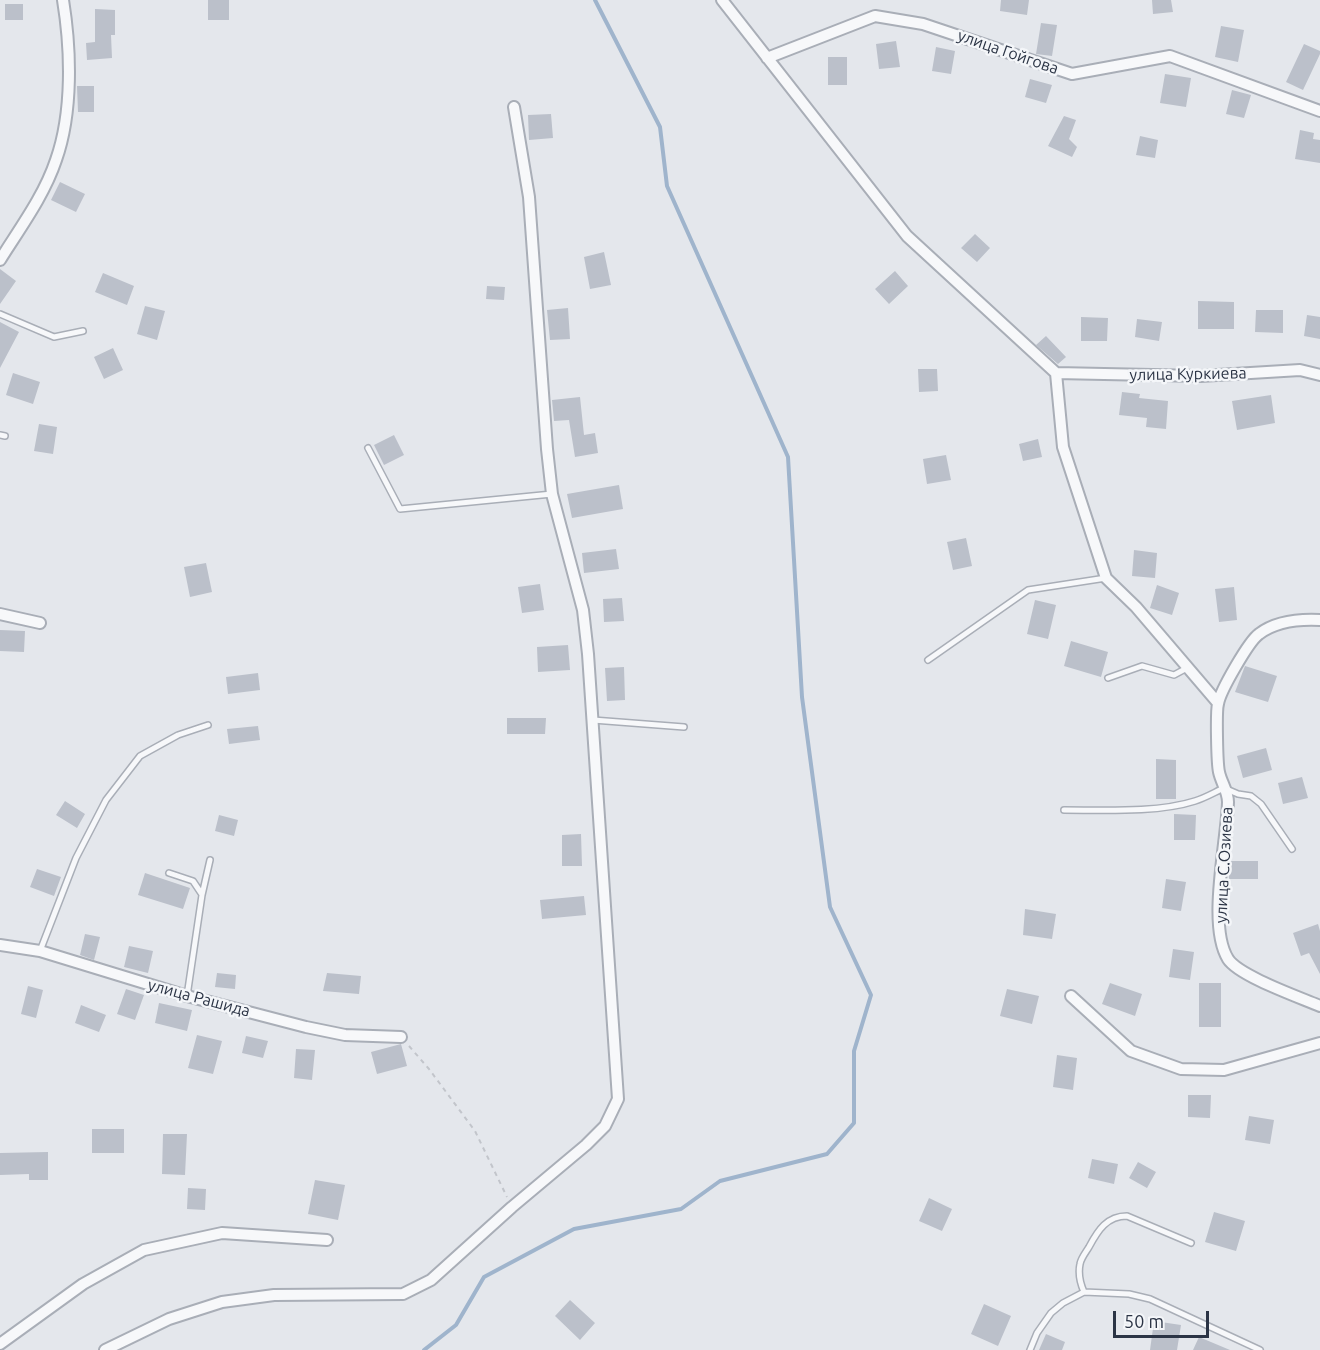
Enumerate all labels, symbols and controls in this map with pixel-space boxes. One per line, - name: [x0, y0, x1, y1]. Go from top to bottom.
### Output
- street label: улица Гойгова: [955, 26, 1061, 78]
- street label: улица Куркиева: [1129, 363, 1247, 385]
- street label: улица С.Озиева: [1211, 806, 1237, 924]
- street label: улица Рашида: [146, 975, 252, 1021]
- scale bar: [1116, 1299, 1212, 1337]
- text: 50 m: [1124, 1311, 1164, 1331]

